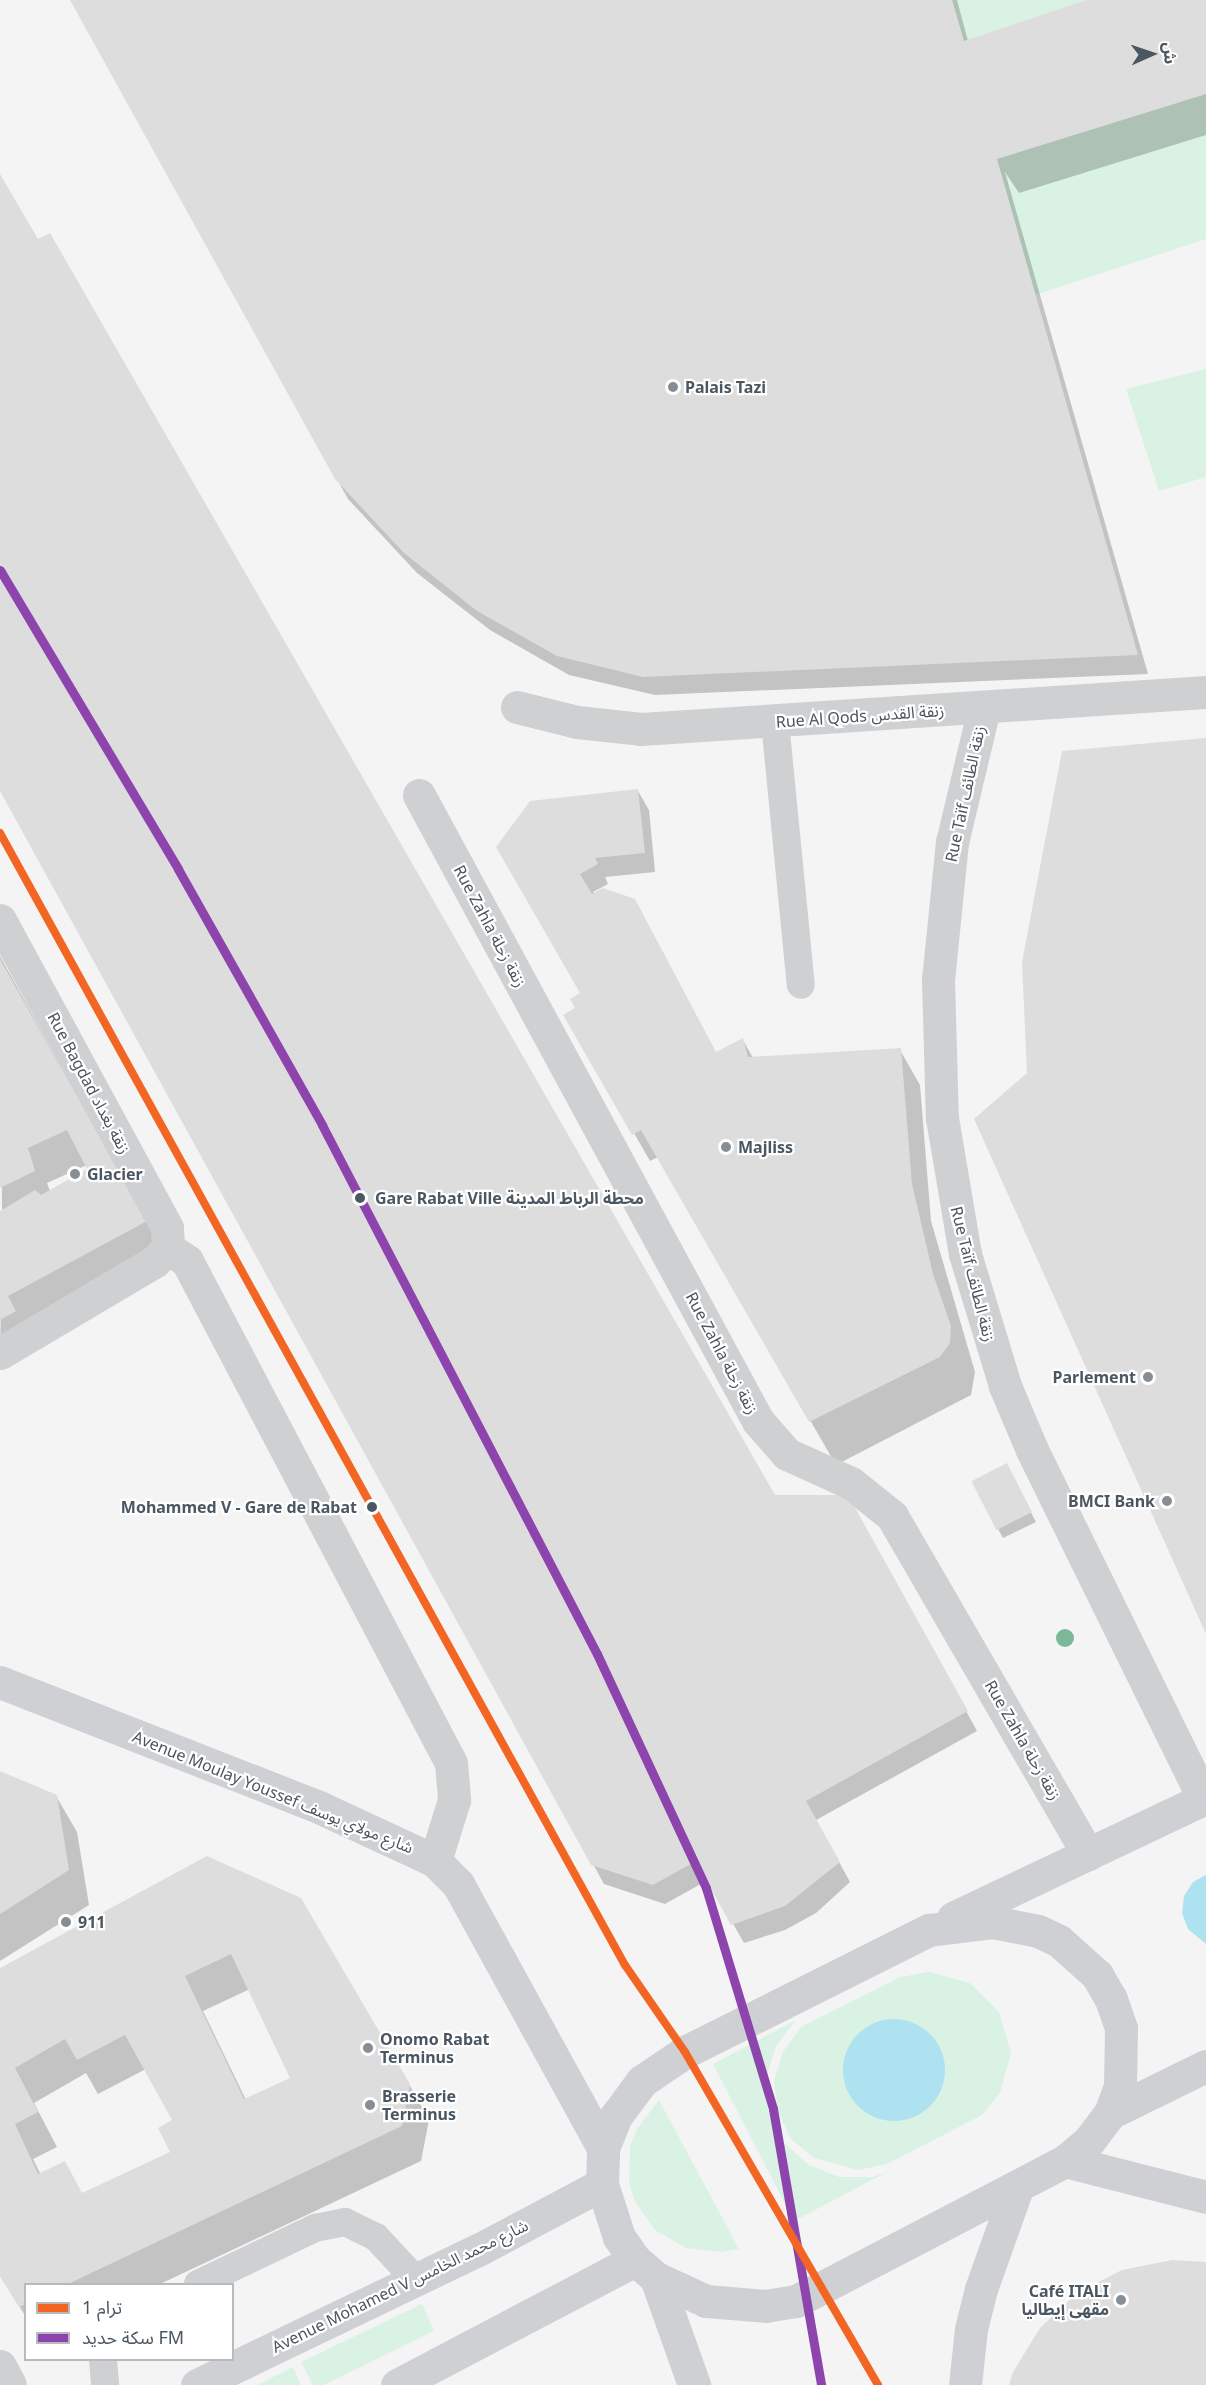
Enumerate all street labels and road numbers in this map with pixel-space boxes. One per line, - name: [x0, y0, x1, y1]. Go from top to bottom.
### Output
- street label: Rue Al Qods زنقة القدس: [775, 701, 945, 731]
- street label: Rue Taïf زنقة الطائف: [941, 724, 989, 864]
- street label: Rue Zahla زنقة زحلة: [450, 862, 530, 990]
- street label: Rue Bagdad زنقة بغداد: [44, 1009, 134, 1157]
- street label: Rue Taïf زنقة الطائف: [947, 1204, 999, 1344]
- street label: Rue Zahla زنقة زحلة: [682, 1289, 762, 1417]
- street label: Rue Zahla زنقة زحلة: [981, 1677, 1065, 1803]
- street label: Avenue Moulay Youssef شارع مولاي يوسف: [130, 1727, 416, 1857]
- street label: Avenue Mohamed V شارع محمد الخامس: [269, 2215, 531, 2357]

